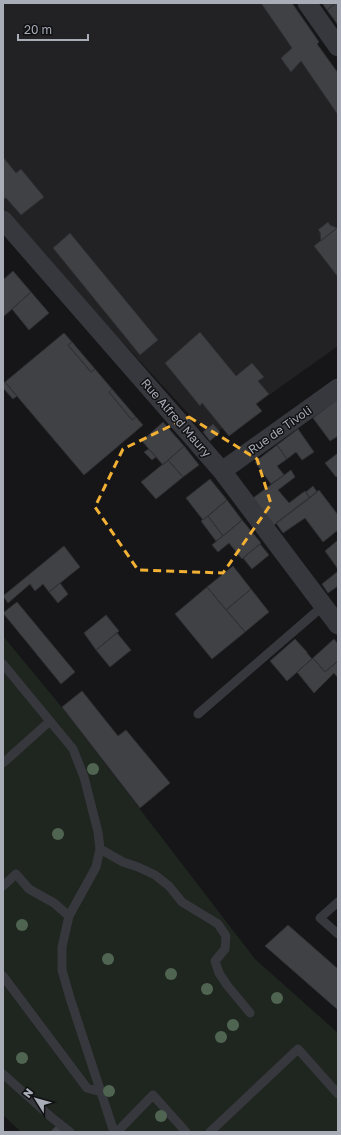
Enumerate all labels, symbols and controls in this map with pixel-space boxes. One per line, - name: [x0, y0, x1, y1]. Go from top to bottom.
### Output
- scale bar: [18, 16, 88, 42]
- text: 20 m: [24, 22, 52, 37]
- street label: Rue Alfred Maury: [138, 375, 215, 460]
- street label: Rue de Tivoli: [245, 402, 314, 457]
- north arrow: [16, 1079, 56, 1119]
- text: N: [20, 1085, 35, 1100]

